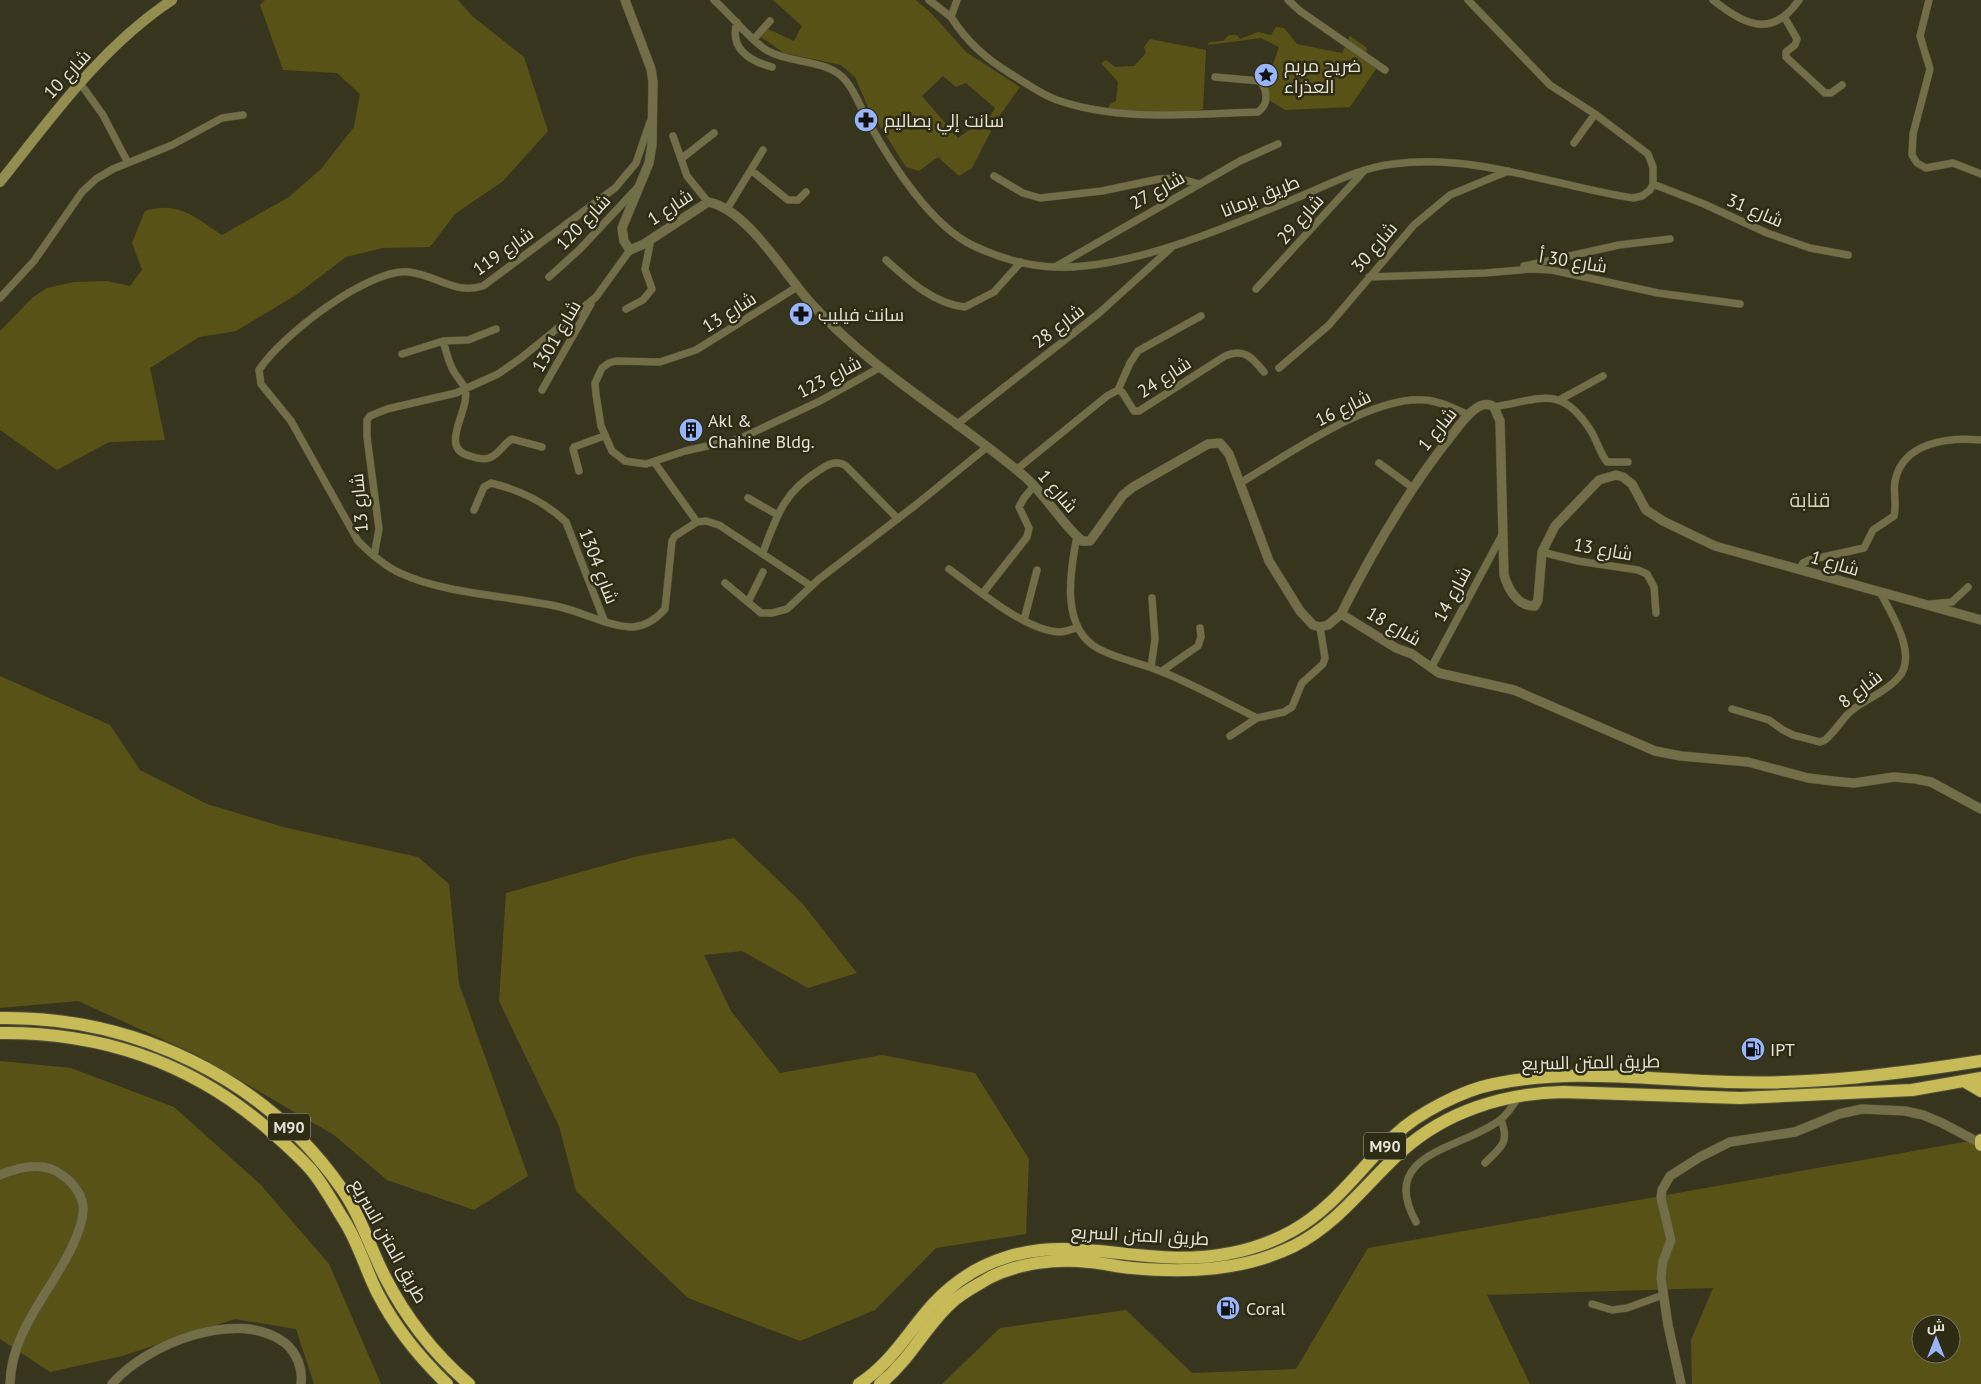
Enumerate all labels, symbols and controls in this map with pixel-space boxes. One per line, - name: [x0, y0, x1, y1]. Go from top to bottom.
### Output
- street label: شارع 10: [38, 44, 96, 104]
- place label: ضريح مريم العذراء: [1284, 54, 1361, 98]
- place icon: ضريح مريم العذراء: [1253, 62, 1279, 88]
- pharmacy icon: سانت إلي بصاليم: [853, 107, 879, 133]
- place label: سانت إلي بصاليم: [884, 109, 1004, 135]
- street label: شارع 27: [1125, 166, 1189, 215]
- street label: طريق برمانا: [1217, 170, 1303, 223]
- street label: شارع 1: [643, 184, 698, 231]
- street label: شارع 31: [1723, 188, 1787, 233]
- street label: شارع 120: [551, 189, 616, 256]
- street label: شارع 29: [1272, 189, 1329, 249]
- street label: شارع 30: [1346, 217, 1403, 278]
- street label: شارع 119: [468, 222, 538, 281]
- street label: شارع 30 أ: [1537, 244, 1609, 279]
- street label: شارع 13: [698, 287, 761, 338]
- street label: شارع 1301: [526, 296, 587, 376]
- street label: شارع 28: [1027, 299, 1089, 354]
- pharmacy icon: سانت فيليب: [788, 301, 814, 327]
- place label: سانت فيليب: [818, 303, 904, 326]
- street label: شارع 123: [793, 351, 865, 404]
- street label: شارع 24: [1133, 351, 1196, 404]
- street label: شارع 16: [1311, 385, 1375, 432]
- street label: شارع 1: [1412, 403, 1462, 456]
- place label: Akl & Chahine Bldg.: [708, 409, 815, 453]
- building icon: Akl & Chahine Bldg.: [678, 417, 704, 443]
- street label: شارع 1: [1032, 465, 1083, 518]
- street label: شارع 13: [345, 472, 374, 534]
- district label: قنابة: [1790, 487, 1830, 513]
- street label: شارع 1304: [573, 525, 624, 607]
- street label: شارع 13: [1572, 533, 1634, 566]
- street label: شارع 1: [1808, 545, 1862, 582]
- street label: شارع 14: [1428, 562, 1477, 626]
- street label: شارع 18: [1362, 601, 1425, 652]
- street label: شارع 8: [1833, 665, 1887, 714]
- fuel station icon: IPT: [1740, 1036, 1766, 1062]
- place label: IPT: [1770, 1038, 1795, 1061]
- street label: طريق المتن السريع: [1522, 1049, 1660, 1076]
- road number: M90: [268, 1114, 310, 1140]
- road number: M90: [1364, 1132, 1406, 1160]
- street label: طريق المتن السريع: [344, 1175, 433, 1308]
- street label: طريق المتن السريع: [1070, 1220, 1210, 1251]
- fuel station icon: Coral: [1215, 1295, 1241, 1321]
- place label: Coral: [1246, 1297, 1286, 1320]
- north arrow: [1911, 1314, 1961, 1364]
- text: ش: [1927, 1317, 1945, 1335]

